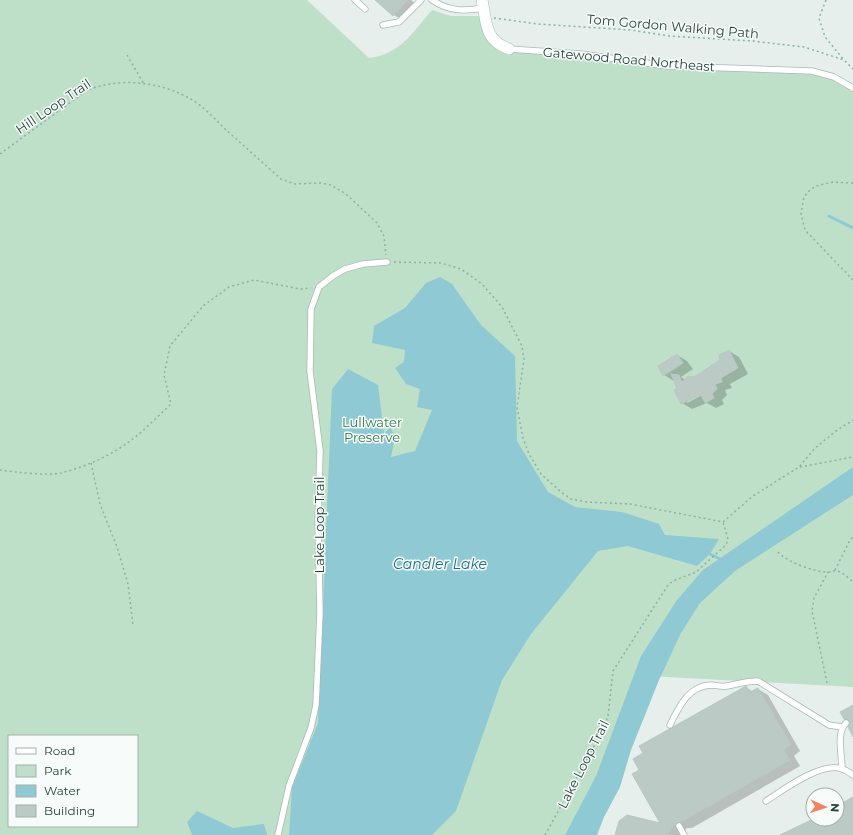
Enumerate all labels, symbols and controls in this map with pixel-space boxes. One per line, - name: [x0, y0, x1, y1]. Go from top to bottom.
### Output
- street label: Tom Gordon Walking Path: [586, 11, 760, 41]
- street label: Gatewood Road Northeast: [542, 44, 716, 74]
- street label: Hill Loop Trail: [12, 75, 94, 137]
- park label: Lullwater Preserve: [342, 414, 402, 445]
- street label: Lake Loop Trail: [311, 477, 327, 573]
- water label: Candler Lake: [393, 555, 487, 573]
- street label: Lake Loop Trail: [554, 717, 612, 811]
- legend: [8, 735, 138, 827]
- text: Road: [44, 743, 75, 758]
- text: Park: [44, 763, 72, 778]
- text: Water: [44, 783, 81, 798]
- north arrow: [805, 787, 845, 827]
- text: Building: [44, 803, 95, 818]
- text: N: [828, 803, 842, 812]

